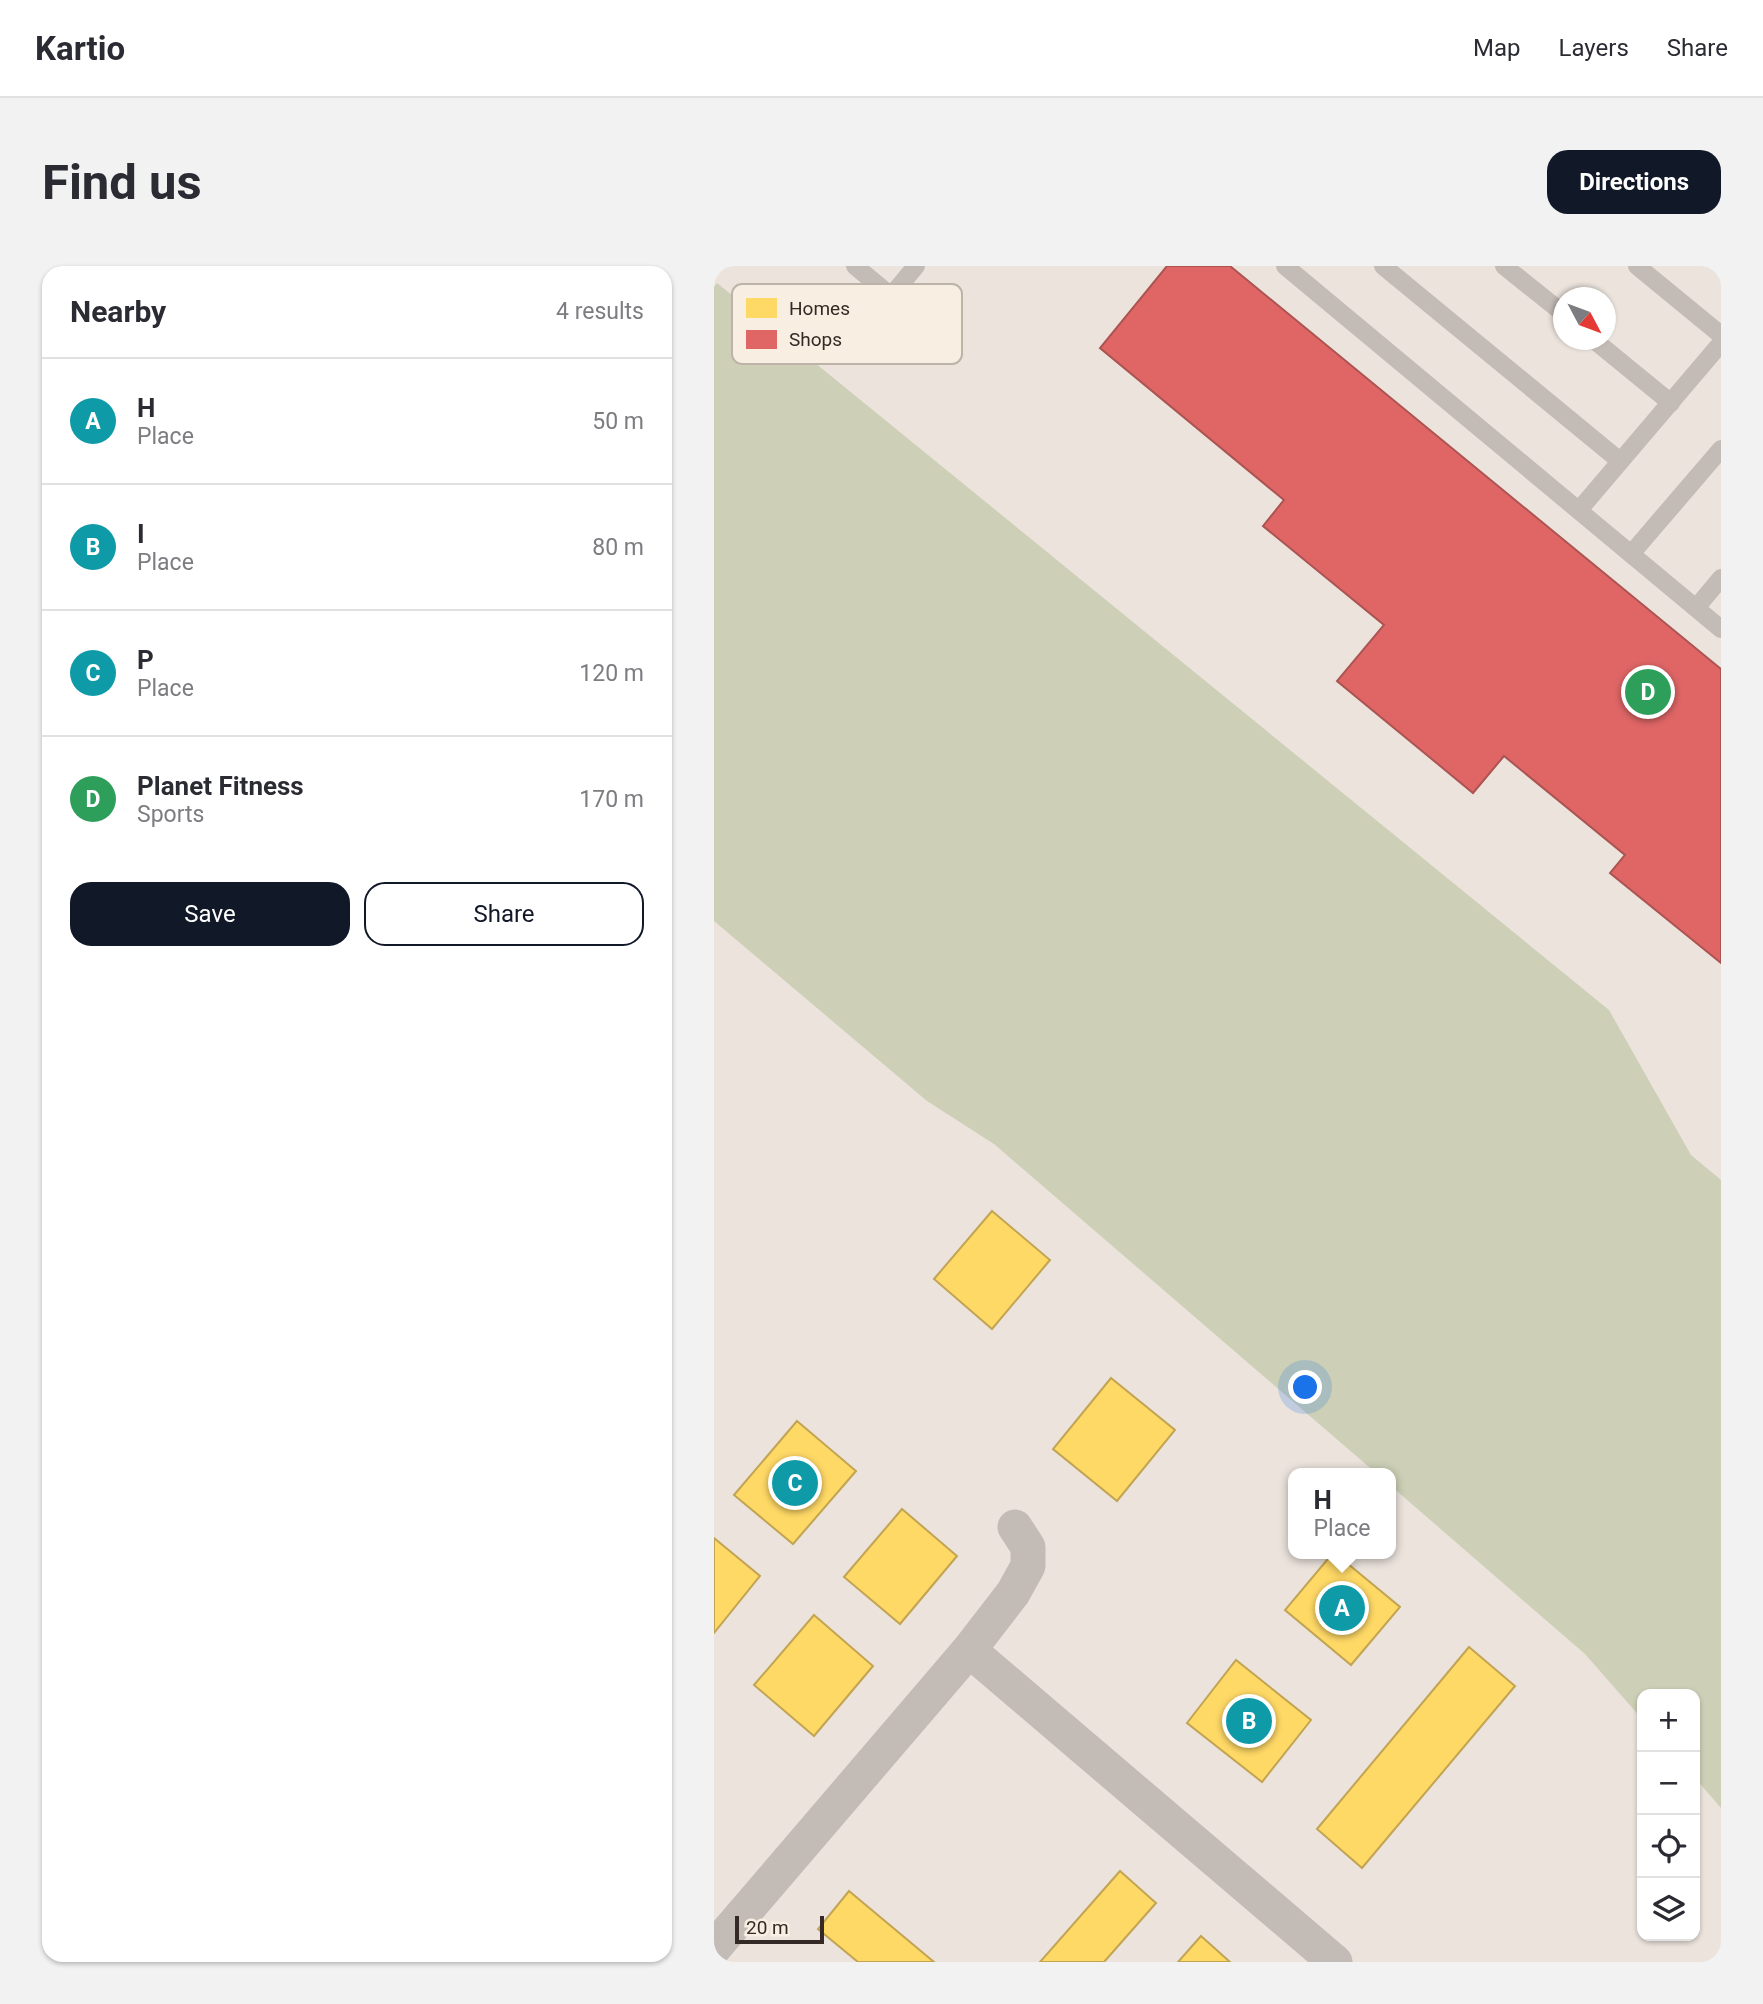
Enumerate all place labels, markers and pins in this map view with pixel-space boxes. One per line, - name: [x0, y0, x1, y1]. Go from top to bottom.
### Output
- pin: D: [1625, 666, 1671, 718]
- pin: C: [772, 1457, 818, 1509]
- pin: A: [1319, 1582, 1365, 1634]
- pin: B: [1226, 1695, 1272, 1747]

